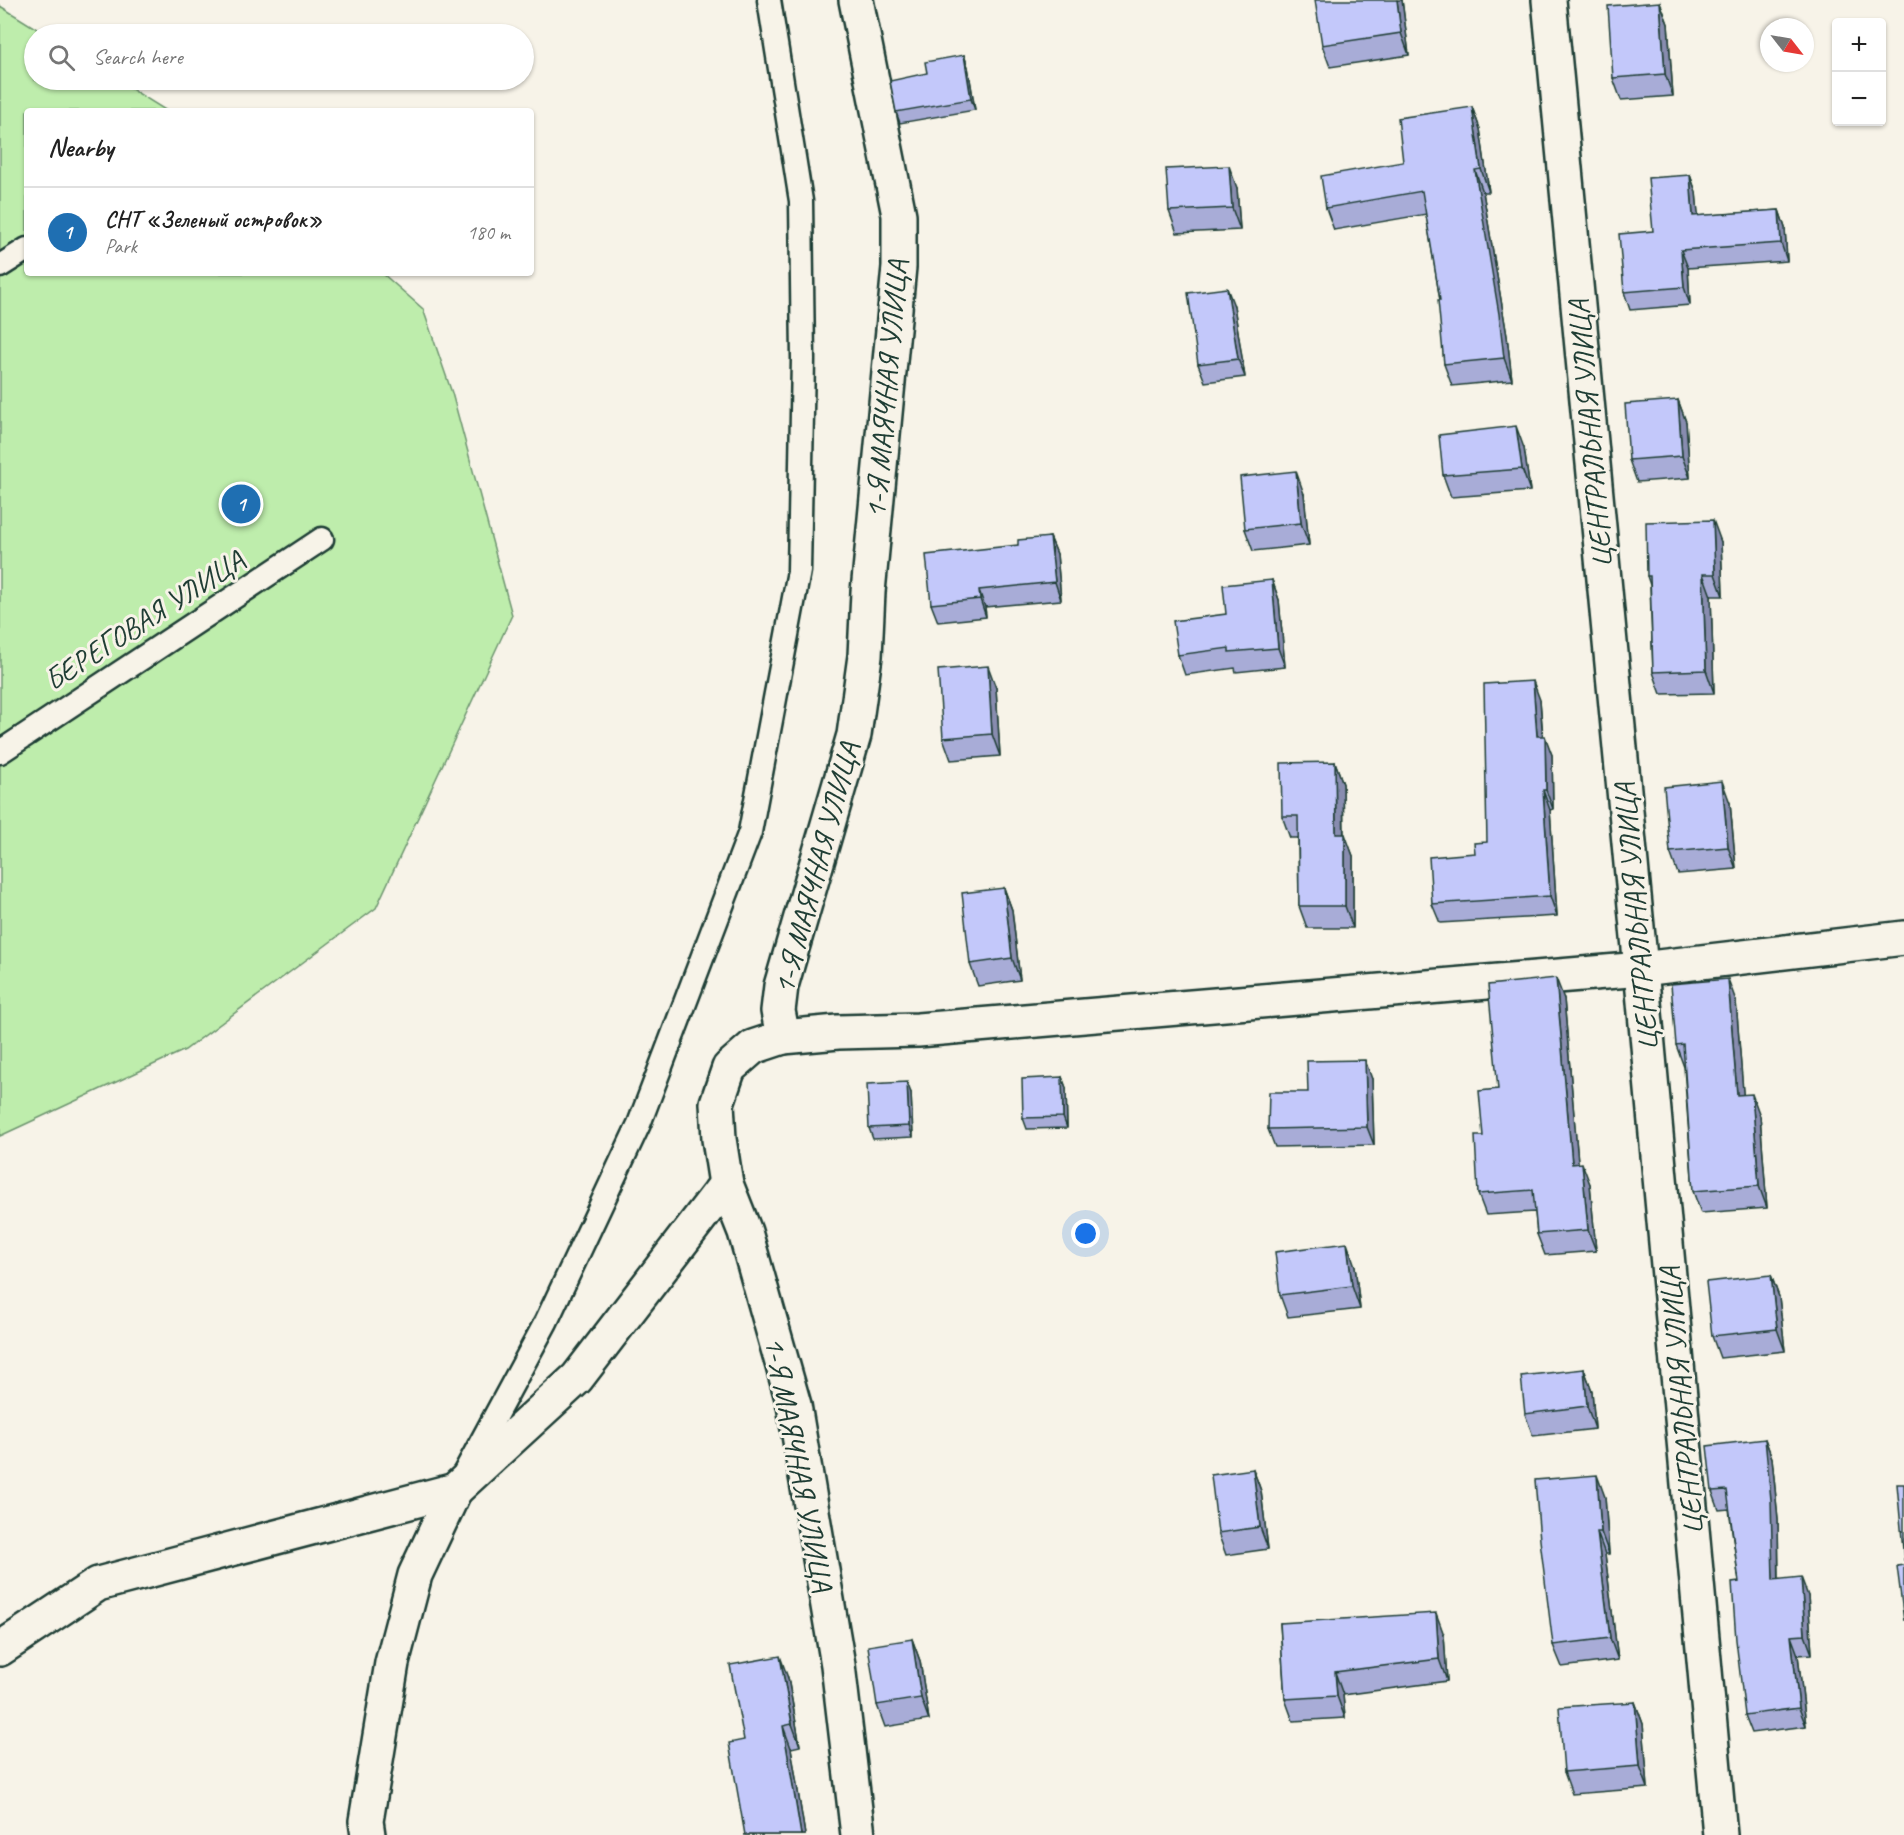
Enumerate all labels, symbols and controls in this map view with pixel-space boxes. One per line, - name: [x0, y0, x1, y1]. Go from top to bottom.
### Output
- north arrow: [1760, 18, 1814, 72]
- map controls: [1832, 18, 1886, 126]
- button: +: [1832, 18, 1886, 72]
- search box: [24, 24, 534, 90]
- icon: search: [45, 41, 78, 74]
- text: Search here: [93, 43, 183, 71]
- button: −: [1832, 72, 1886, 126]
- text: Nearby: [48, 131, 113, 164]
- text: СНТ «Зеленый островок»: [105, 206, 322, 234]
- text: 1: [63, 220, 72, 245]
- text: 180 m: [467, 220, 510, 245]
- text: Park: [105, 234, 137, 259]
- street label: 1-Я МАЯЧНАЯ УЛИЦА: [856, 258, 916, 519]
- street label: ЦЕНТРАЛЬНАЯ УЛИЦА: [1559, 297, 1621, 570]
- pin: 1: [222, 482, 260, 526]
- street label: БЕРЕГОВАЯ УЛИЦА: [37, 541, 252, 699]
- street label: 1-Я МАЯЧНАЯ УЛИЦА: [764, 737, 868, 998]
- street label: ЦЕНТРАЛЬНАЯ УЛИЦА: [1605, 780, 1667, 1053]
- your location: [1071, 1219, 1100, 1248]
- street label: ЦЕНТРАЛЬНАЯ УЛИЦА: [1650, 1264, 1712, 1537]
- street label: 1-Я МАЯЧНАЯ УЛИЦА: [756, 1333, 842, 1595]

